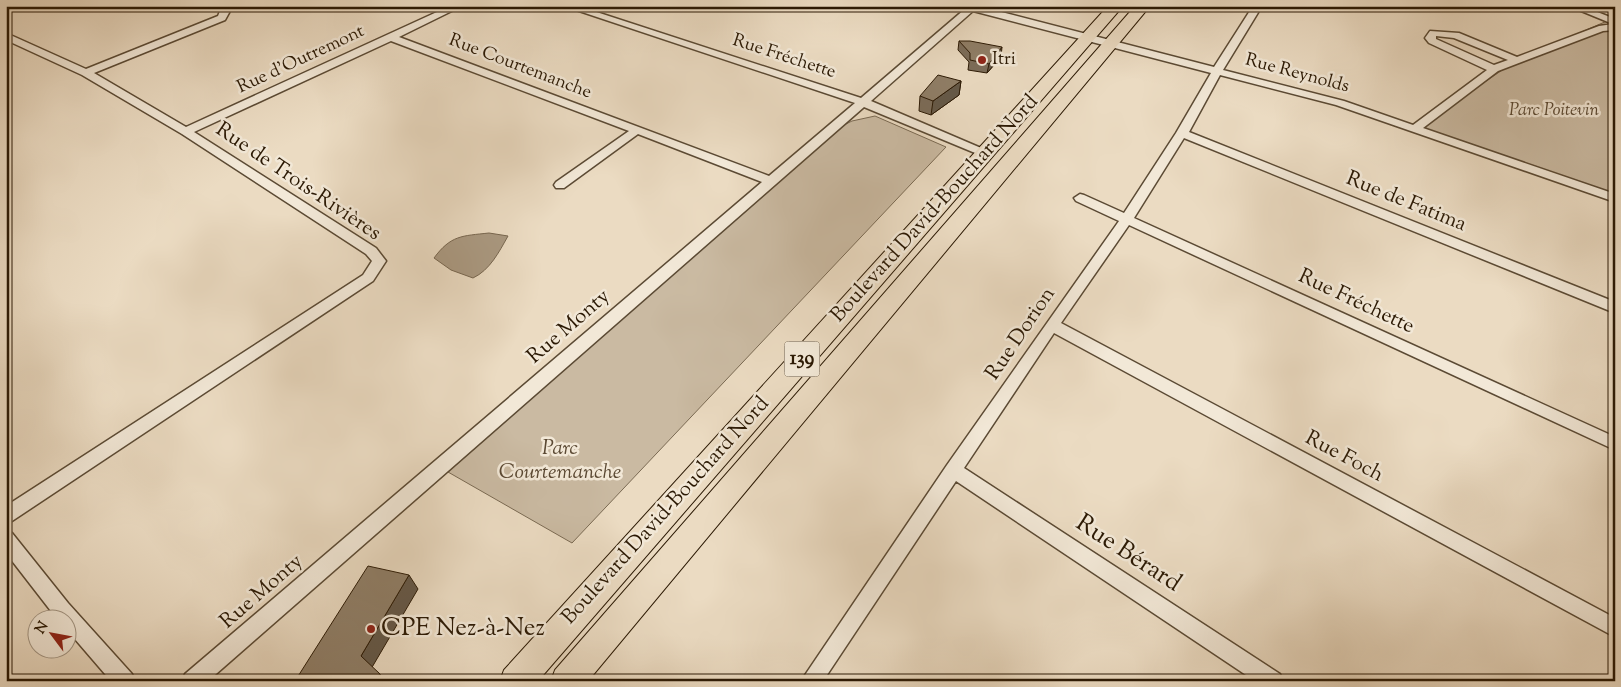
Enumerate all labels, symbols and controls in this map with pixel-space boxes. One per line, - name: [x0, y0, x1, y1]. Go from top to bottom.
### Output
- street label: Rue d'Outremont: [233, 19, 369, 101]
- street label: Rue Courtemanche: [445, 28, 595, 106]
- street label: Rue Fréchette: [729, 28, 839, 86]
- place label: Itri: [992, 47, 1016, 73]
- street label: Rue Reynolds: [1242, 48, 1352, 100]
- marker: Itri: [976, 54, 988, 66]
- street label: Boulevard David-Bouchard Nord: [824, 88, 1046, 330]
- park label: Parc Poitevin: [1509, 98, 1599, 124]
- street label: Rue de Trois-Rivières: [209, 115, 387, 249]
- street label: Rue de Fatima: [1341, 164, 1471, 240]
- street label: Rue Fréchette: [1293, 262, 1419, 342]
- street label: Rue Dorion: [979, 281, 1063, 387]
- street label: Rue Monty: [521, 282, 617, 371]
- road number: 139: [784, 342, 820, 376]
- street label: Boulevard David-Bouchard Nord: [555, 390, 777, 632]
- street label: Rue Foch: [1299, 424, 1389, 490]
- park label: Parc Courtemanche: [499, 434, 621, 488]
- street label: Rue Bérard: [1068, 506, 1188, 602]
- street label: Rue Monty: [214, 547, 310, 636]
- north arrow: [28, 610, 78, 660]
- place label: CPE Nez-à-Nez: [381, 611, 545, 647]
- text: N: [31, 618, 54, 638]
- marker: CPE Nez-à-Nez: [365, 623, 377, 635]

